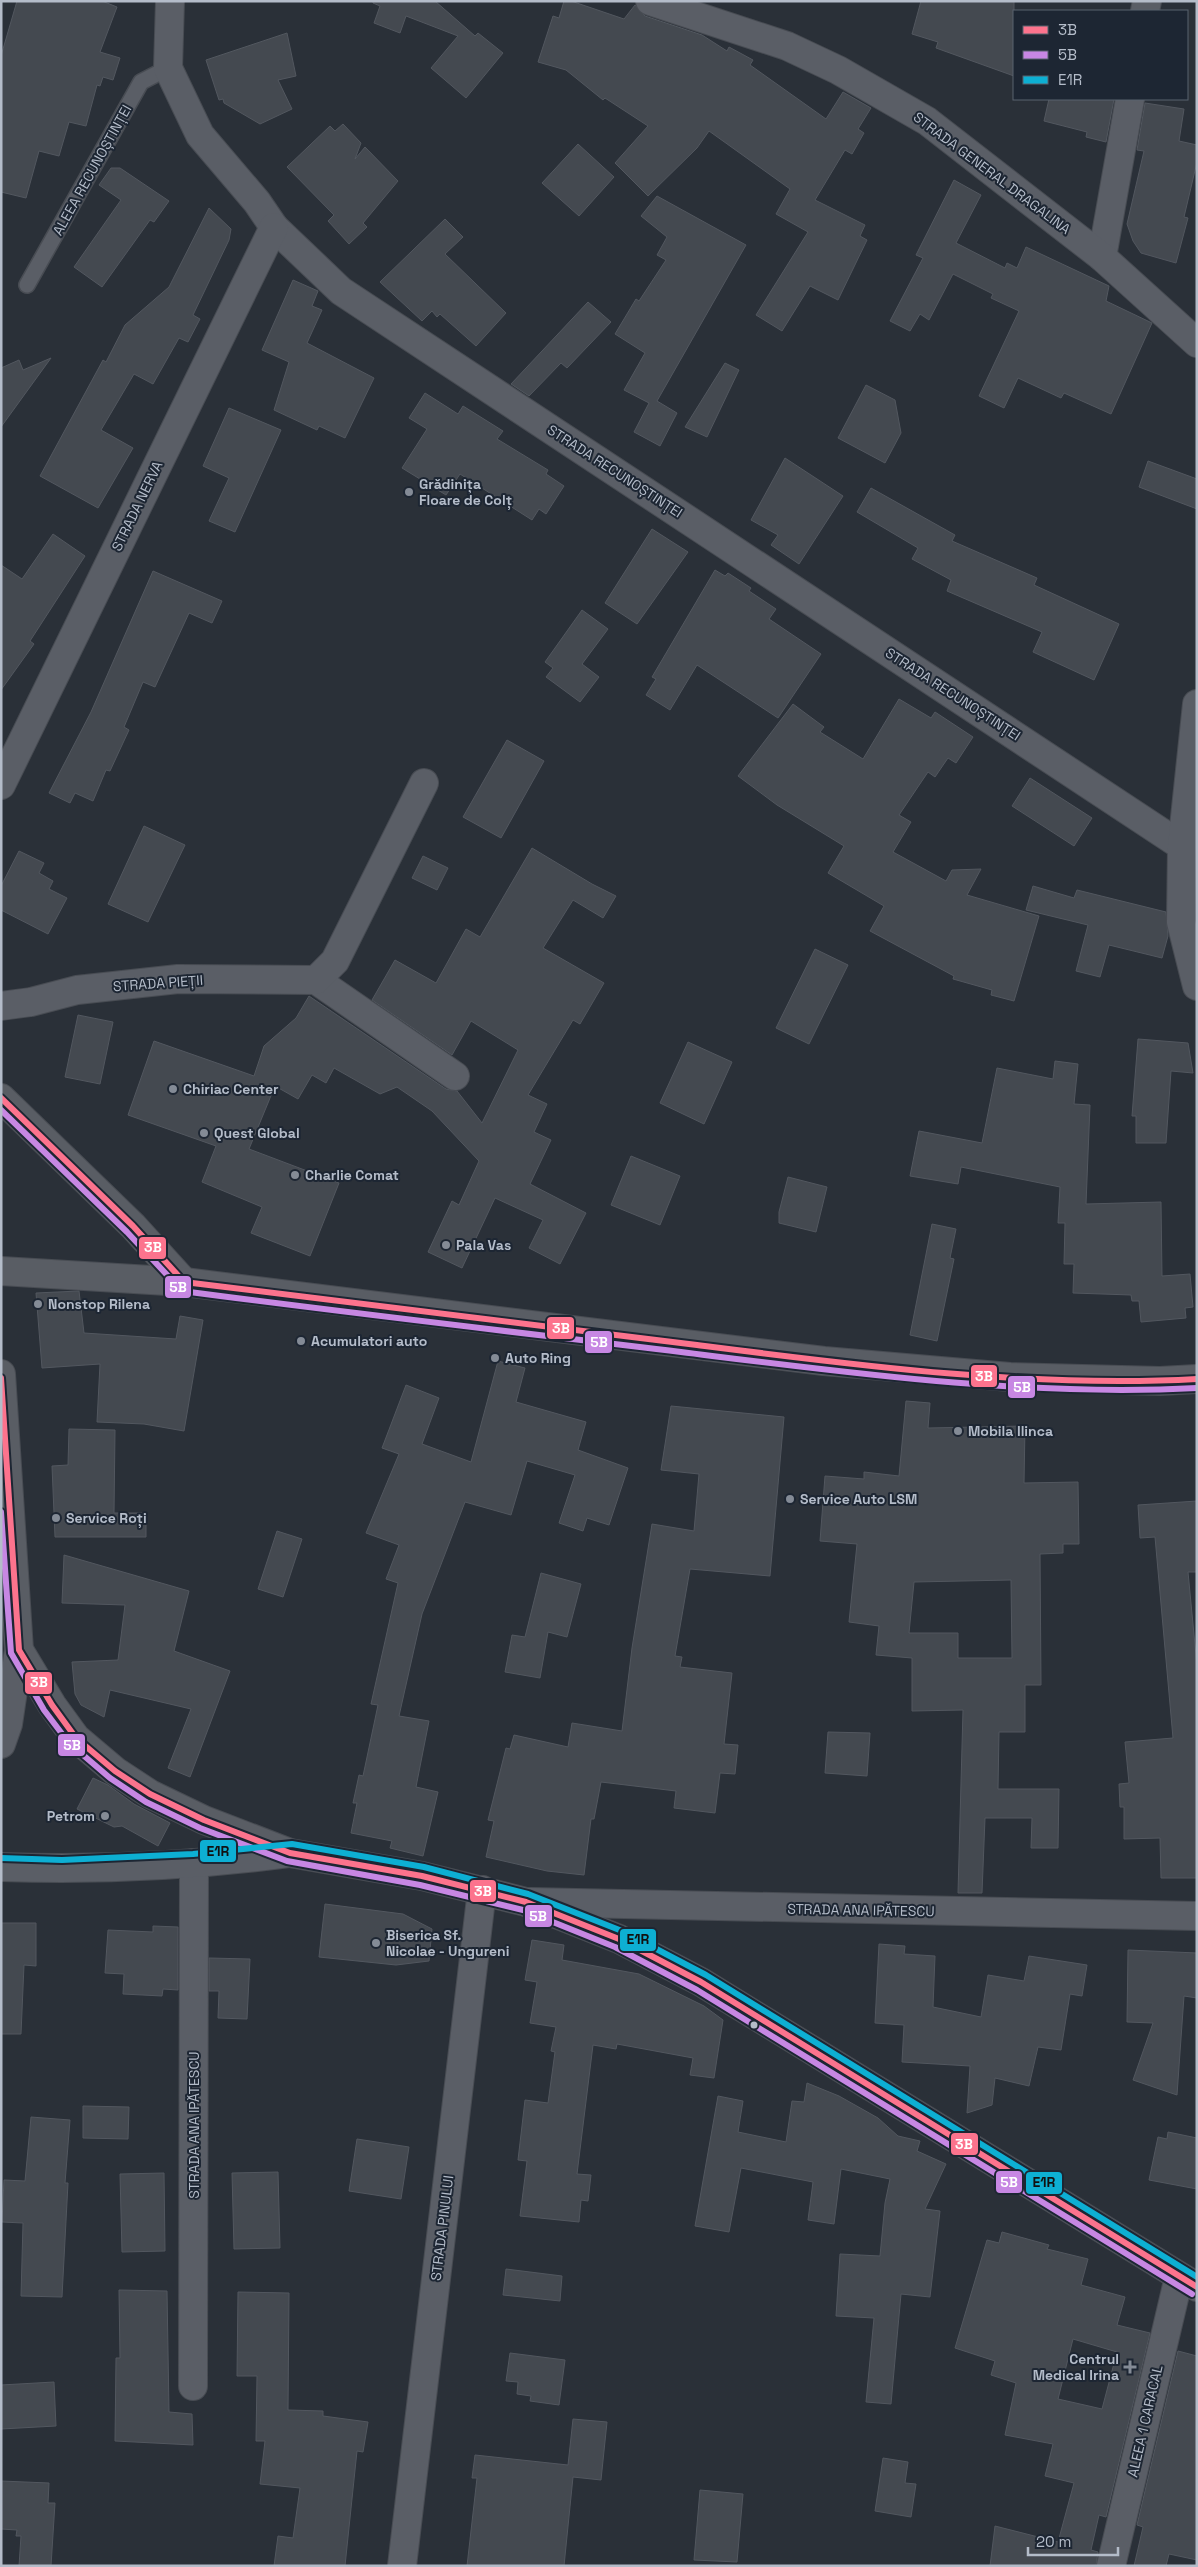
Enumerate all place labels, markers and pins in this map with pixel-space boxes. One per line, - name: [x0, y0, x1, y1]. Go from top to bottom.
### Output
- place label: Grădinița Floare de Colț: [419, 475, 512, 510]
- marker: Grădinița Floare de Colț: [403, 486, 415, 498]
- place label: Chiriac Center: [183, 1080, 279, 1098]
- marker: Chiriac Center: [167, 1083, 179, 1095]
- place label: Quest Global: [214, 1124, 300, 1142]
- marker: Quest Global: [198, 1127, 210, 1139]
- place label: Charlie Comat: [305, 1166, 399, 1184]
- marker: Charlie Comat: [289, 1169, 301, 1181]
- place label: Pala Vas: [456, 1236, 511, 1254]
- marker: Pala Vas: [440, 1239, 452, 1251]
- place label: Nonstop Rilena: [48, 1295, 150, 1313]
- marker: Nonstop Rilena: [32, 1298, 44, 1310]
- place label: Acumulatori auto: [311, 1332, 427, 1350]
- marker: Acumulatori auto: [295, 1335, 307, 1347]
- place label: Auto Ring: [505, 1349, 571, 1367]
- marker: Auto Ring: [489, 1352, 501, 1364]
- place label: Mobila Ilinca: [968, 1422, 1053, 1440]
- marker: Mobila Ilinca: [952, 1425, 964, 1437]
- place label: Service Auto LSM: [800, 1490, 917, 1508]
- marker: Service Auto LSM: [784, 1493, 796, 1505]
- place label: Service Roți: [66, 1509, 147, 1528]
- marker: Service Roți: [50, 1512, 62, 1524]
- place label: Petrom: [47, 1807, 95, 1825]
- marker: Petrom: [99, 1810, 111, 1822]
- place label: Biserica Sf. Nicolae - Ungureni: [386, 1926, 509, 1960]
- marker: Biserica Sf. Nicolae - Ungureni: [370, 1937, 382, 1949]
- unlabelled marker: [749, 2020, 759, 2030]
- place label: Centrul Medical Irina: [1033, 2350, 1119, 2384]
- marker: Centrul Medical Irina: [1123, 2360, 1137, 2374]

